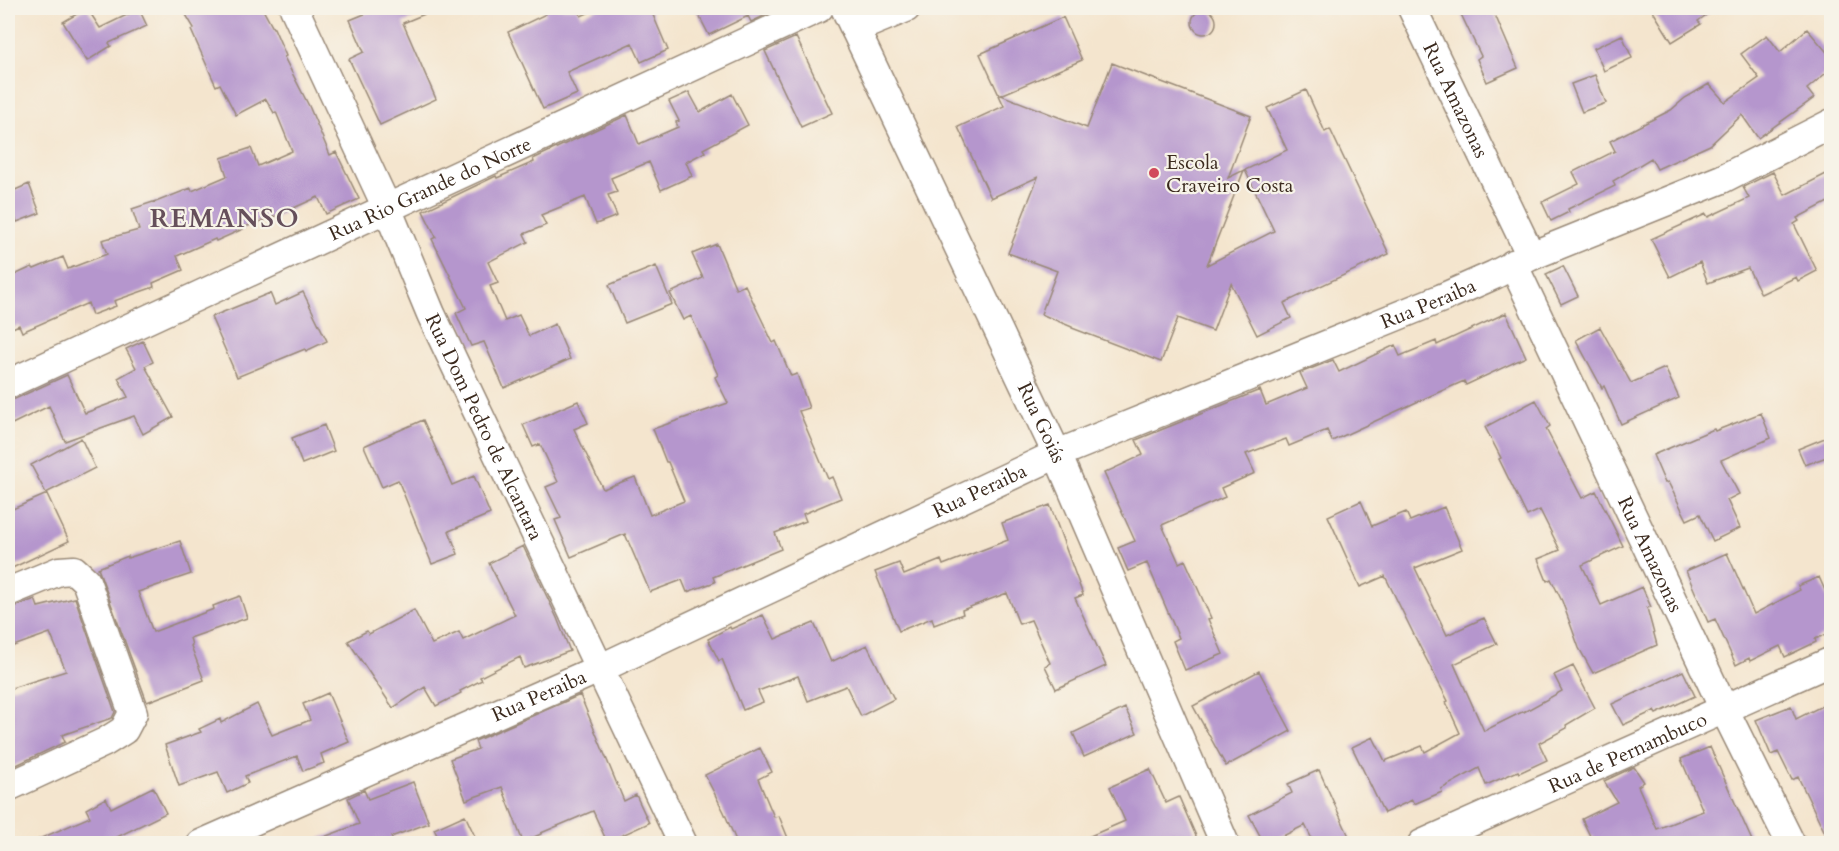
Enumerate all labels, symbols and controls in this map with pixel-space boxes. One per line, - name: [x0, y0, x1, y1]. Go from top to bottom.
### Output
- street label: Rua Amazonas: [1416, 38, 1495, 162]
- street label: Rua Rio Grande do Norte: [324, 130, 536, 247]
- place label: Escola Craveiro Costa: [1166, 149, 1294, 199]
- marker: Escola Craveiro Costa: [1147, 166, 1161, 180]
- district label: REMANSO: [150, 201, 300, 236]
- street label: Rua Peraiba: [1376, 272, 1480, 336]
- street label: Rua Dom Pedro de Alcantara: [419, 309, 550, 545]
- street label: Rua Goiás: [1011, 378, 1072, 467]
- street label: Rua Peraiba: [928, 457, 1031, 524]
- street label: Rua Amazonas: [1611, 492, 1689, 617]
- street label: Rua Peraiba: [487, 663, 591, 728]
- street label: Rua de Pernambuco: [1544, 706, 1711, 800]

